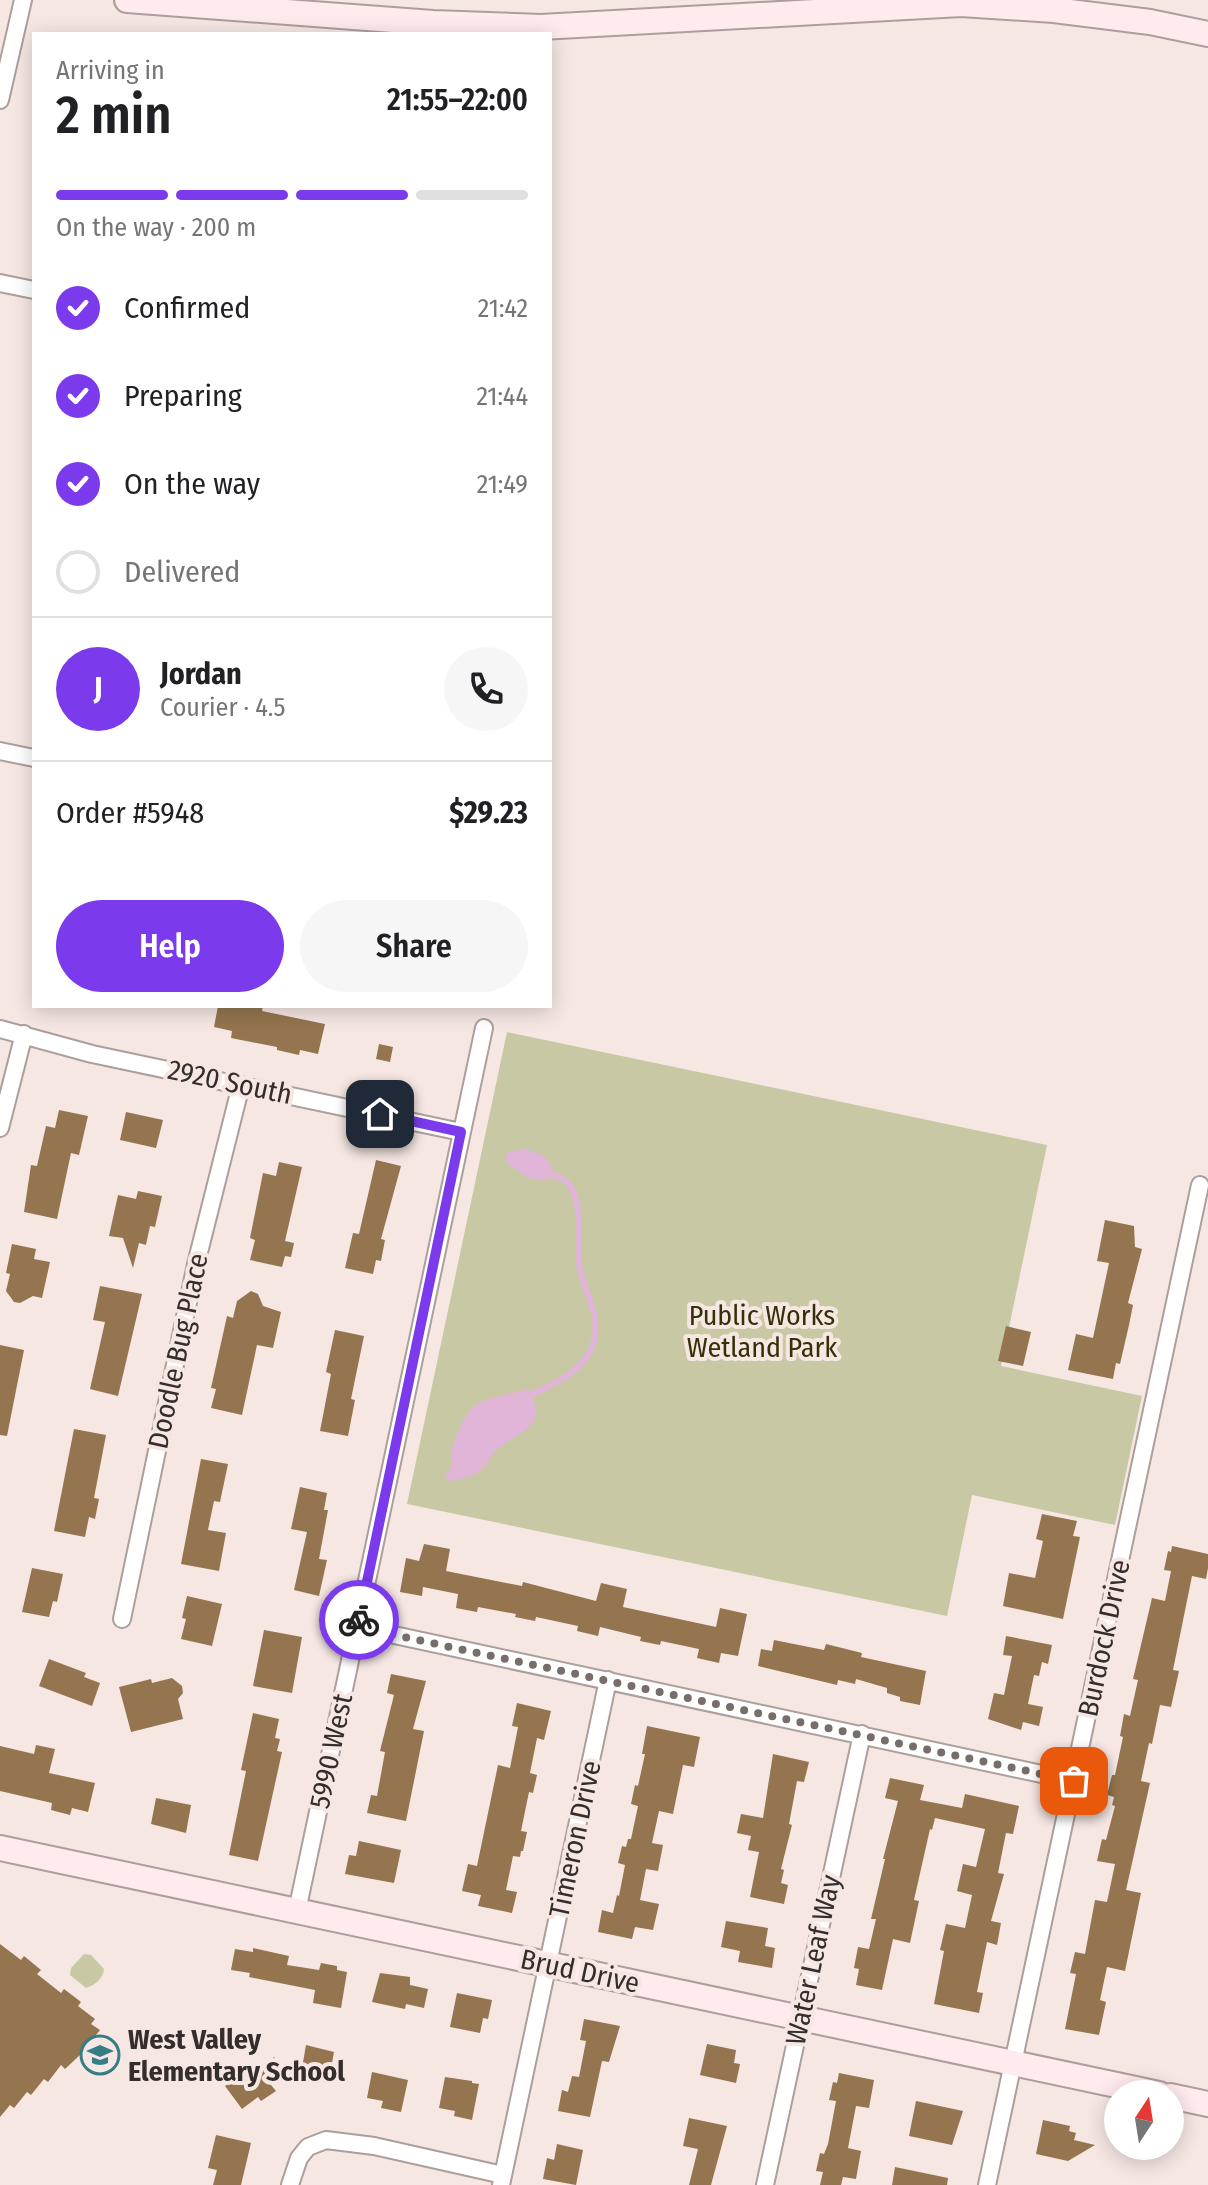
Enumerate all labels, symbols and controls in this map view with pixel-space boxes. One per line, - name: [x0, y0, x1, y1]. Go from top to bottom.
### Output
- text: Arriving in: [56, 55, 165, 86]
- text: 21:55–22:00: [387, 82, 528, 118]
- text: 2 min: [56, 84, 172, 147]
- text: On the way · 200 m: [56, 212, 256, 243]
- icon: check: [56, 286, 100, 330]
- text: Confirmed: [124, 290, 250, 326]
- text: 21:42: [478, 293, 528, 324]
- icon: check: [56, 374, 100, 418]
- text: Preparing: [124, 378, 242, 414]
- text: 21:44: [476, 381, 528, 412]
- icon: check: [56, 462, 100, 506]
- text: On the way: [124, 466, 260, 502]
- text: 21:49: [477, 469, 528, 500]
- text: Delivered: [124, 554, 240, 590]
- button: phone: [444, 647, 528, 731]
- text: Jordan: [160, 656, 242, 692]
- text: J: [94, 671, 102, 707]
- text: Courier · 4.5: [160, 692, 286, 723]
- text: Order #5948: [56, 795, 204, 831]
- text: $29.23: [449, 795, 528, 831]
- button: Help: [56, 900, 284, 992]
- button: Share: [300, 900, 528, 992]
- street label: 2920 South: [165, 1053, 295, 1111]
- pin: [346, 1080, 414, 1148]
- icon: home: [358, 1092, 402, 1136]
- street label: Doodle Bug Place: [141, 1250, 215, 1452]
- park label: Public Works Wetland Park: [687, 1299, 838, 1364]
- street label: Burdock Drive: [1071, 1557, 1137, 1719]
- courier: [319, 1580, 399, 1660]
- icon: bike: [337, 1598, 381, 1642]
- street label: 5990 West: [303, 1690, 359, 1811]
- pin: [1040, 1747, 1108, 1815]
- street label: Timeron Drive: [542, 1757, 608, 1921]
- icon: bag: [1052, 1759, 1096, 1803]
- street label: Water Leaf Way: [779, 1871, 847, 2048]
- street label: Brud Drive: [518, 1942, 642, 2000]
- place label: West Valley Elementary School: [128, 2023, 345, 2088]
- school or university icon: West Valley Elementary School: [79, 2034, 121, 2076]
- north arrow: [1104, 2080, 1184, 2160]
- map controls: [1104, 2080, 1184, 2160]

